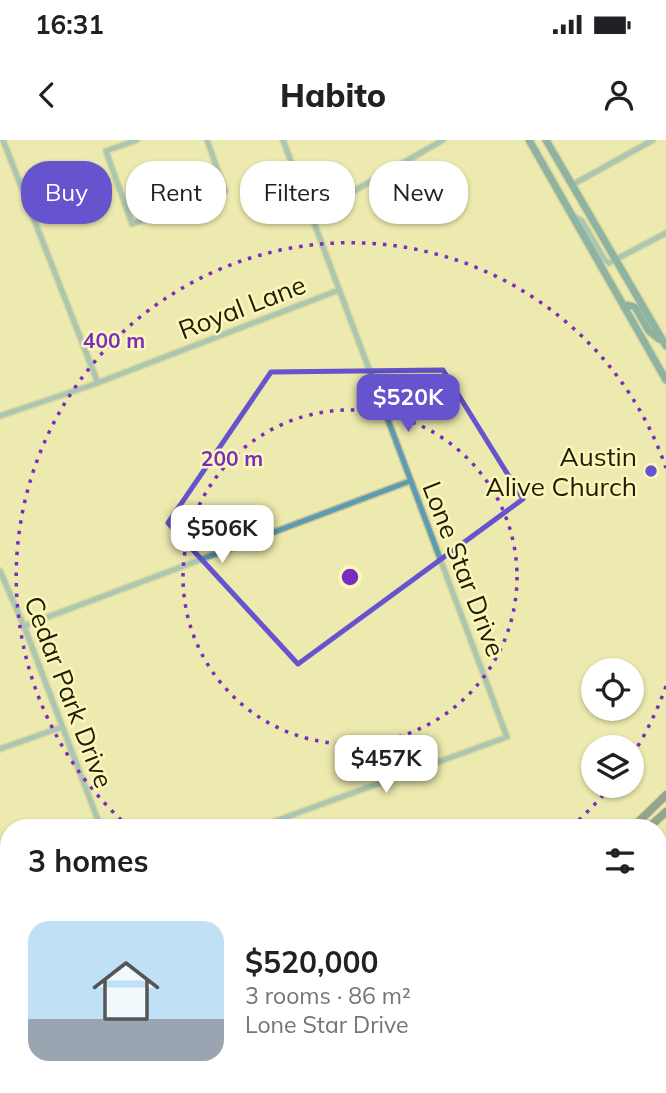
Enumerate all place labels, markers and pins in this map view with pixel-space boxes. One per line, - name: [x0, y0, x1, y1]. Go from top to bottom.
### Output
- pin: $520K: [359, 374, 457, 434]
- place label: Austin Alive Church: [486, 440, 637, 503]
- marker: Austin Alive Church: [643, 463, 659, 479]
- pin: $506K: [173, 506, 271, 565]
- centre of rings: [338, 565, 362, 589]
- pin: $457K: [337, 736, 435, 795]

